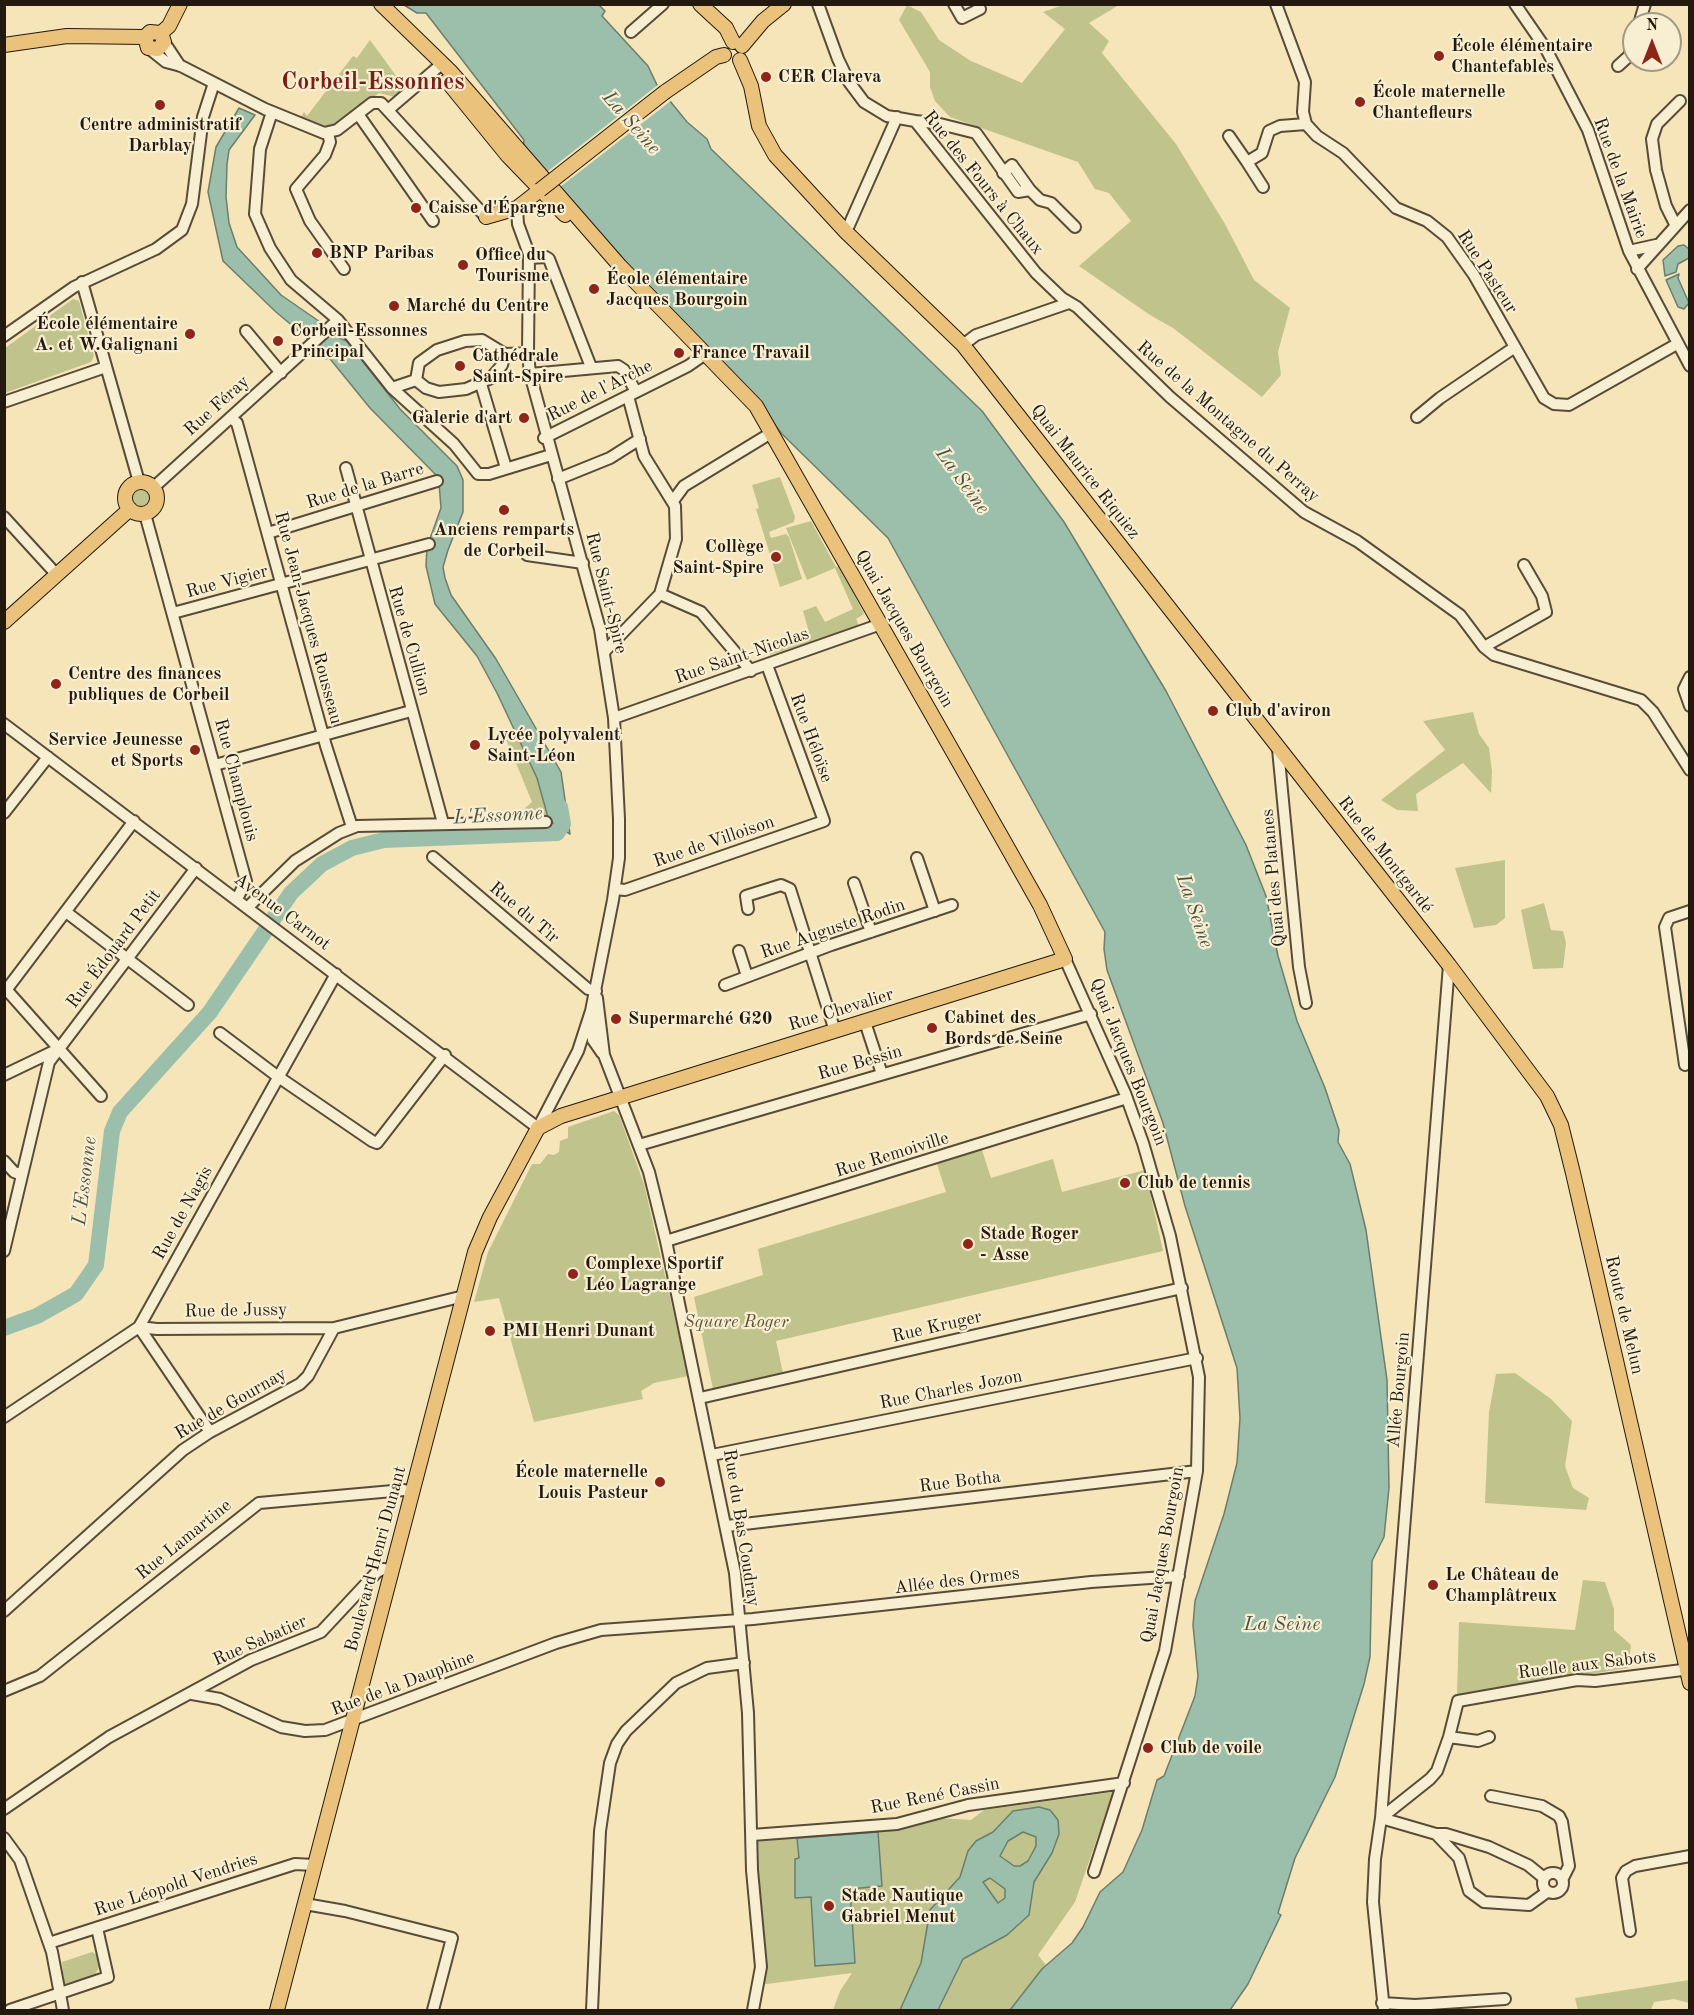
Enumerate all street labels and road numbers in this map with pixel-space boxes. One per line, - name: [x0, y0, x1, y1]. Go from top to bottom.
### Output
- street label: Rue des Fours à Chaux: [918, 106, 1048, 260]
- street label: Rue de la Mairie: [1588, 115, 1652, 241]
- street label: Rue Pasteur: [1452, 226, 1522, 318]
- street label: Rue de la Montagne du Perray: [1132, 337, 1324, 507]
- street label: Rue de l'Arche: [544, 355, 656, 427]
- street label: Rue Féray: [180, 371, 254, 441]
- street label: Quai Maurice Riquiez: [1026, 400, 1144, 544]
- street label: Rue de la Barre: [304, 458, 426, 514]
- street label: Rue Jean-Jacques Rousseau: [269, 509, 347, 727]
- street label: Rue Saint-Spire: [580, 530, 632, 656]
- street label: Quai Jacques Bourgoin: [850, 546, 958, 712]
- street label: Rue Vigier: [184, 561, 270, 603]
- street label: Rue de Cullion: [383, 584, 435, 698]
- street label: Rue Saint-Nicolas: [672, 623, 812, 689]
- street label: Rue Héloïse: [785, 690, 837, 786]
- street label: Rue Champlouis: [209, 716, 263, 844]
- street label: Rue de Montgardé: [1333, 792, 1437, 918]
- street label: Quai des Platanes: [1257, 808, 1291, 948]
- street label: Rue de Villoison: [651, 811, 777, 873]
- street label: Avenue Carnot: [229, 869, 335, 955]
- street label: Rue du Tir: [485, 877, 563, 949]
- street label: Rue Édouard Petit: [62, 885, 166, 1013]
- street label: Rue Auguste Rodin: [758, 894, 908, 964]
- street label: Quai Jacques Bourgoin: [1084, 975, 1172, 1149]
- street label: Rue Chevalier: [786, 984, 896, 1036]
- street label: Rue Bessin: [815, 1041, 905, 1085]
- street label: Rue Remoiville: [833, 1127, 951, 1183]
- street label: Rue de Nagis: [148, 1162, 218, 1264]
- street label: Route de Melun: [1600, 1253, 1648, 1377]
- street label: Rue de Jussy: [184, 1299, 288, 1323]
- street label: Rue Kruger: [890, 1306, 984, 1348]
- street label: Allée Bourgoin: [1383, 1331, 1415, 1449]
- street label: Rue de Gournay: [171, 1363, 291, 1445]
- street label: Rue Charles Jozon: [878, 1366, 1024, 1414]
- street label: Rue du Bas Coudray: [718, 1448, 764, 1608]
- street label: Boulevard Henri Dunant: [341, 1464, 411, 1654]
- street label: Quai Jacques Bourgoin: [1137, 1465, 1189, 1645]
- street label: Rue Botha: [918, 1466, 1002, 1498]
- street label: Rue Lamartine: [132, 1495, 236, 1585]
- street label: Allée des Ormes: [893, 1563, 1021, 1599]
- street label: Rue Sabatier: [210, 1611, 310, 1671]
- street label: Ruelle aux Sabots: [1517, 1646, 1657, 1684]
- street label: Rue de la Dauphine: [328, 1647, 478, 1721]
- street label: Rue René Cassin: [869, 1773, 1001, 1819]
- street label: Rue Léopold Vendries: [92, 1848, 260, 1922]

